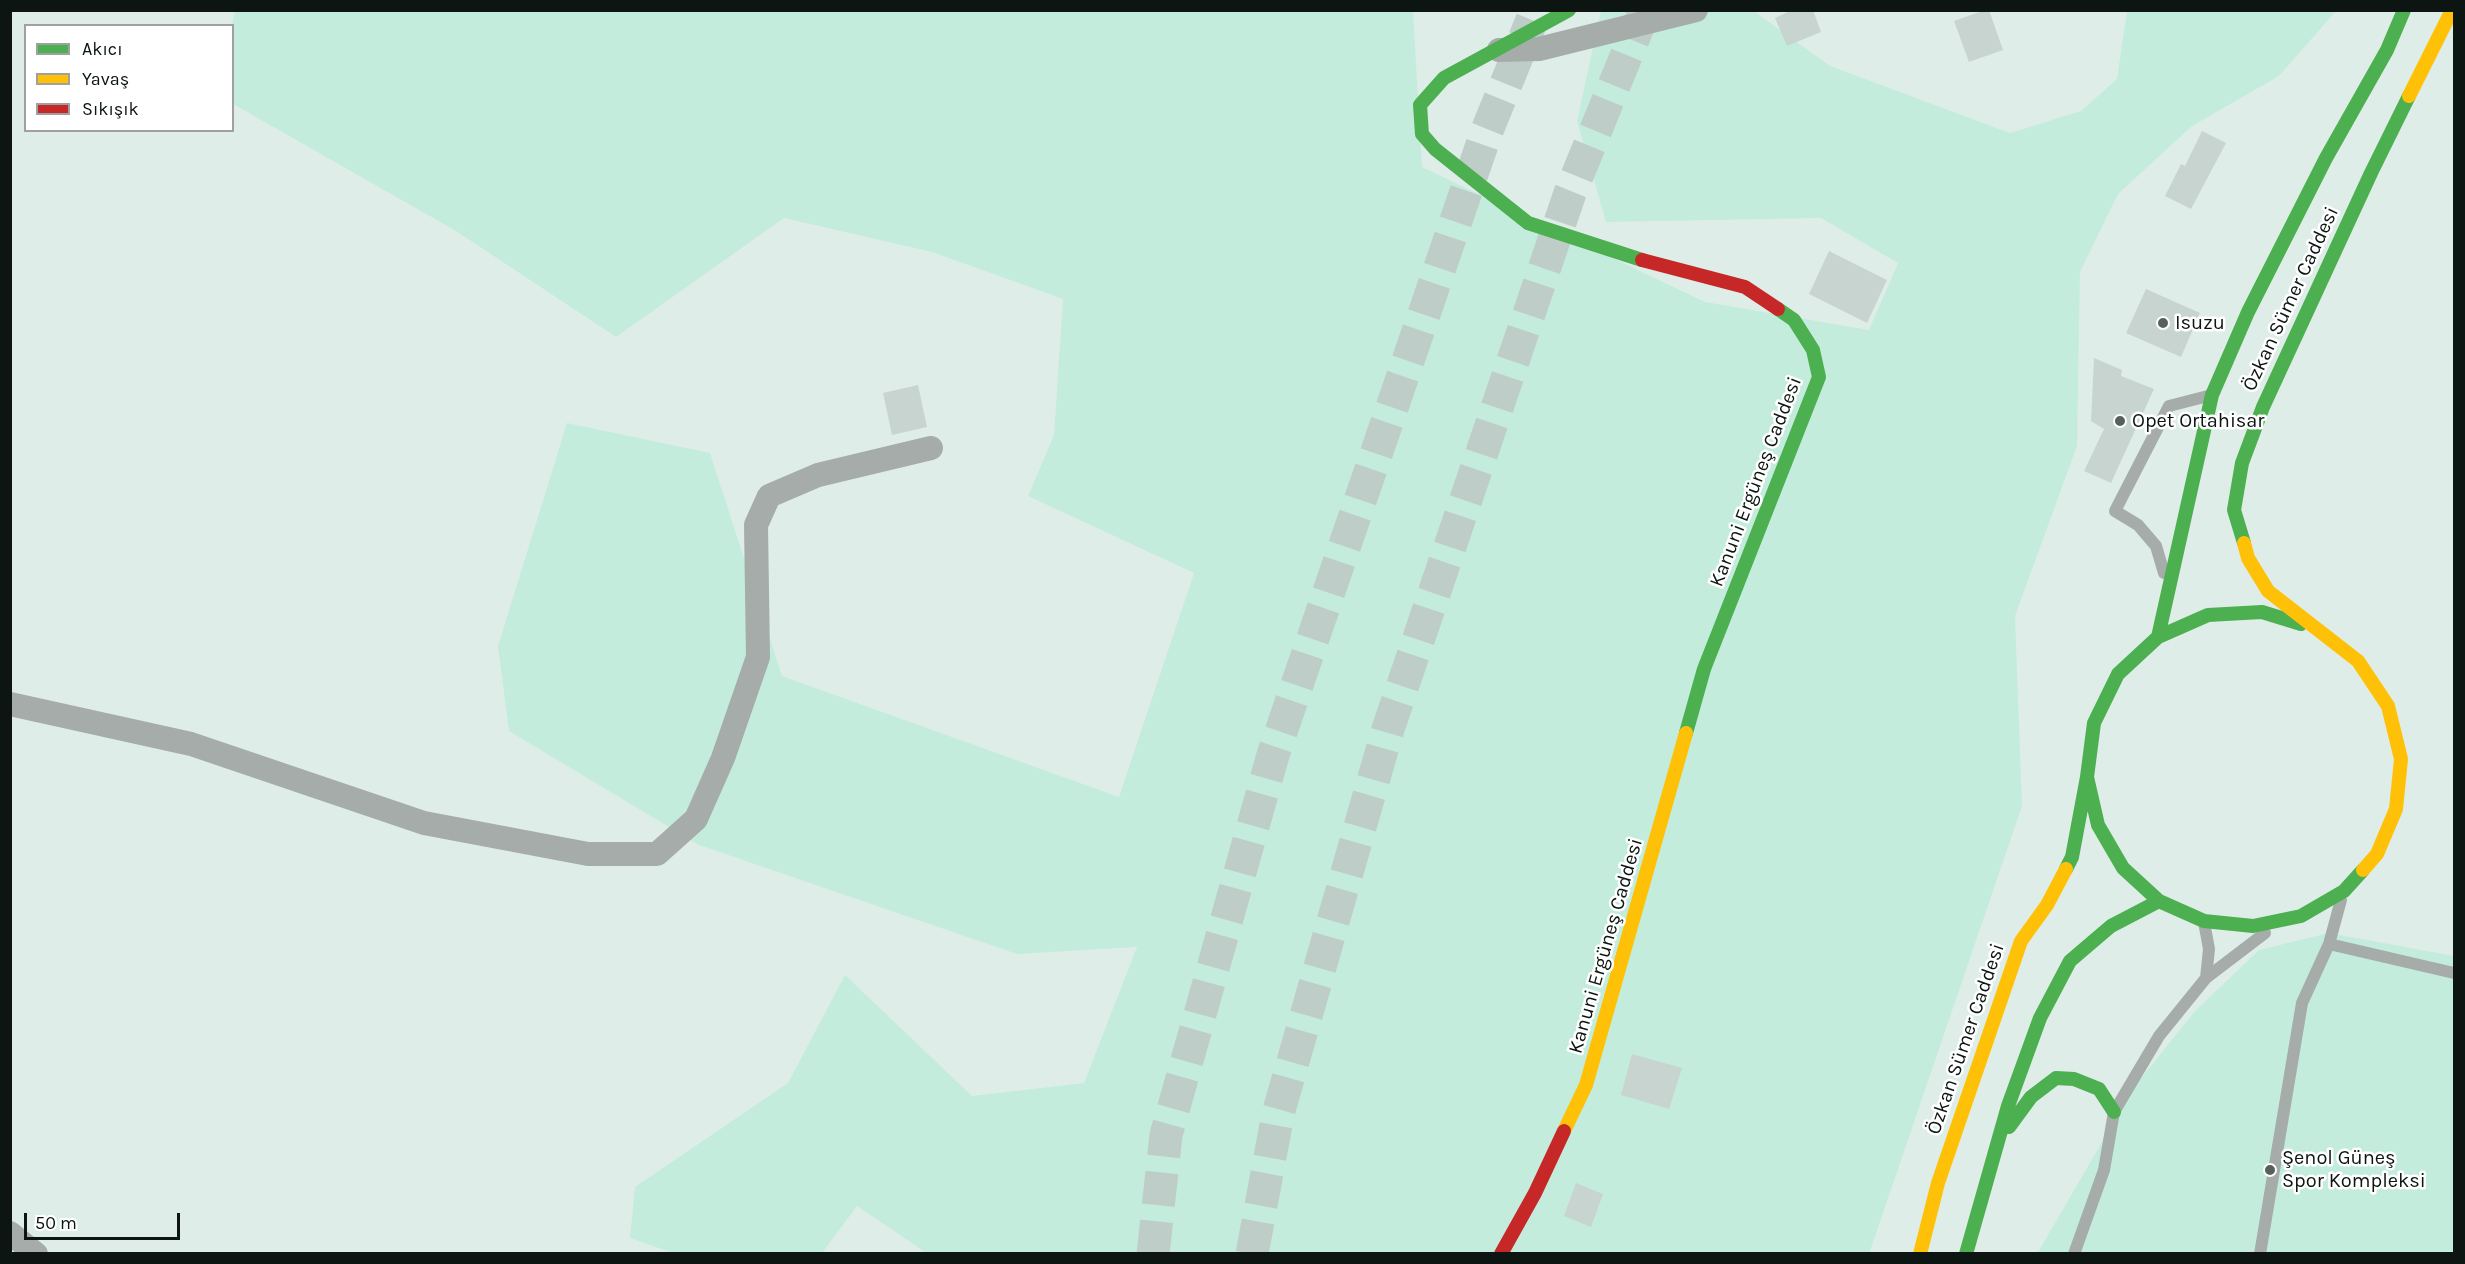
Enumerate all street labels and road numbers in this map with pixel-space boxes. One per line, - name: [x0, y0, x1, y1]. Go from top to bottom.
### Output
- street label: Özkan Sümer Caddesi: [2238, 203, 2344, 395]
- street label: Kanuni Ergüneş Caddesi: [1705, 374, 1807, 590]
- street label: Kanuni Ergüneş Caddesi: [1564, 836, 1648, 1056]
- street label: Özkan Sümer Caddesi: [1922, 940, 2010, 1138]

